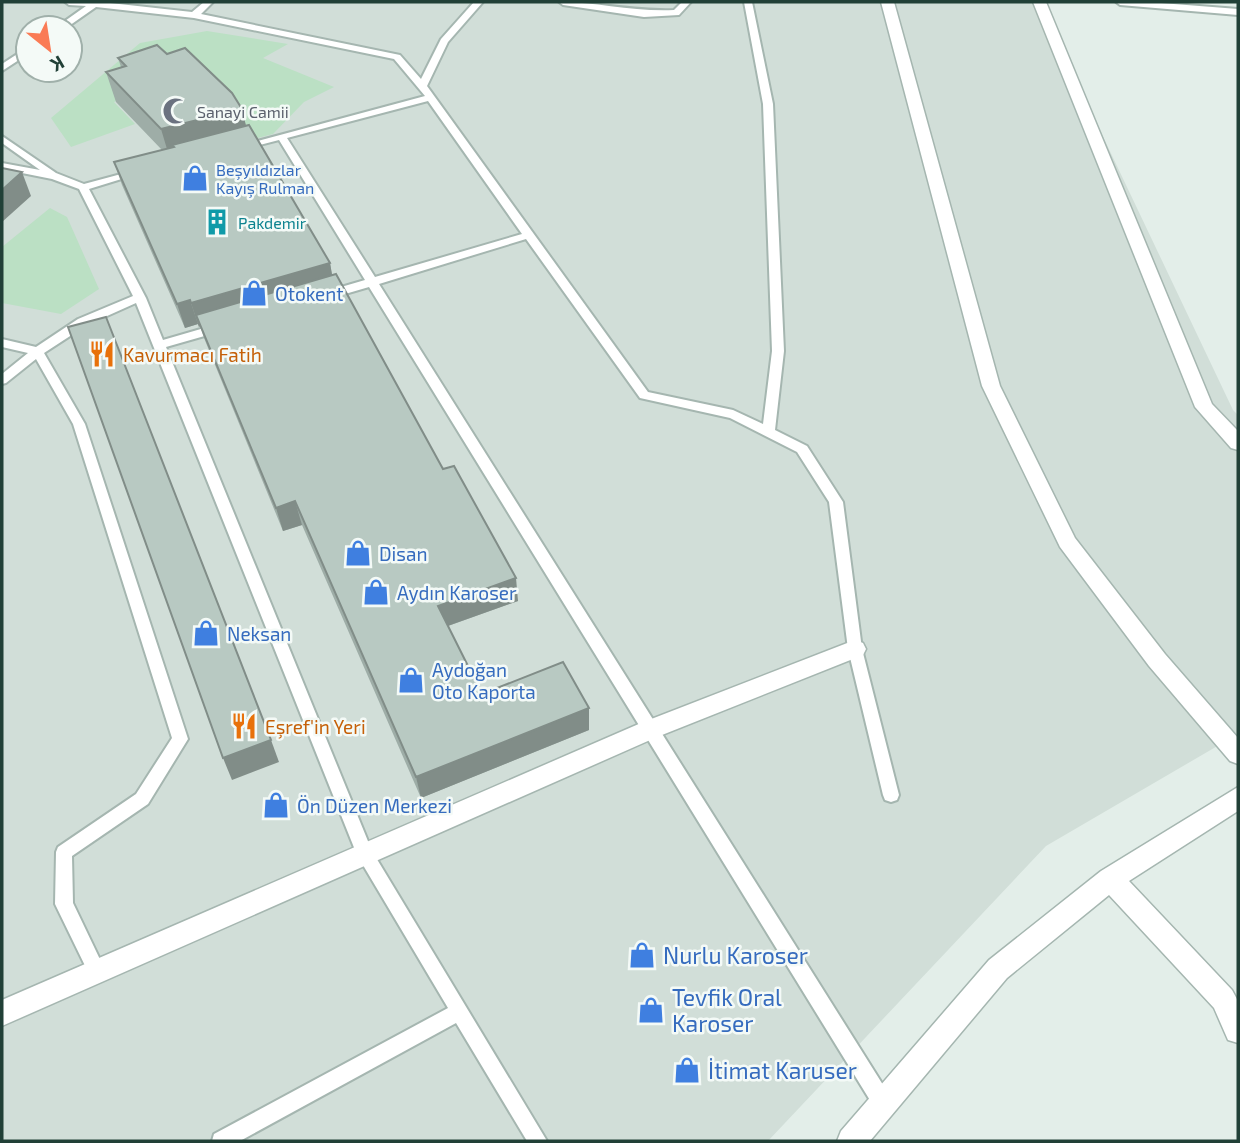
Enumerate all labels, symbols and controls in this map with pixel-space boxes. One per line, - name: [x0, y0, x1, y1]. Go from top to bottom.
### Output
- north arrow: [14, 14, 84, 84]
- text: K: [47, 51, 69, 77]
- mosque icon: Sanayi Camii: [161, 96, 191, 126]
- place label: Sanayi Camii: [197, 102, 289, 121]
- place label: Beşyıldızlar Kayış Rulman: [216, 160, 314, 198]
- shop icon: Beşyıldızlar Kayış Rulman: [180, 163, 210, 193]
- building icon: Pakdemir: [202, 207, 232, 237]
- place label: Pakdemir: [238, 213, 307, 232]
- shop icon: Otokent: [239, 278, 269, 308]
- place label: Otokent: [275, 282, 344, 305]
- restaurant icon: Kavurmacı Fatih: [87, 339, 117, 369]
- place label: Kavurmacı Fatih: [123, 343, 262, 366]
- shop icon: Disan: [343, 538, 373, 568]
- place label: Disan: [379, 542, 427, 565]
- shop icon: Aydın Karoser: [361, 577, 391, 607]
- place label: Aydın Karoser: [397, 581, 517, 604]
- shop icon: Neksan: [191, 618, 221, 648]
- place label: Neksan: [227, 622, 291, 645]
- place label: Aydoğan Oto Kaporta: [432, 658, 536, 703]
- shop icon: Aydoğan Oto Kaporta: [396, 665, 426, 695]
- restaurant icon: Eşref'in Yeri: [229, 711, 259, 741]
- place label: Eşref'in Yeri: [265, 715, 366, 739]
- shop icon: Ön Düzen Merkezi: [261, 790, 291, 820]
- place label: Ön Düzen Merkezi: [297, 794, 452, 817]
- shop icon: Nurlu Karoser: [627, 940, 657, 970]
- place label: Nurlu Karoser: [663, 941, 808, 969]
- place label: Tevfik Oral Karoser: [672, 983, 782, 1037]
- shop icon: Tevfik Oral Karoser: [636, 995, 666, 1025]
- shop icon: İtimat Karuser: [672, 1055, 702, 1085]
- place label: İtimat Karuser: [708, 1056, 857, 1084]

